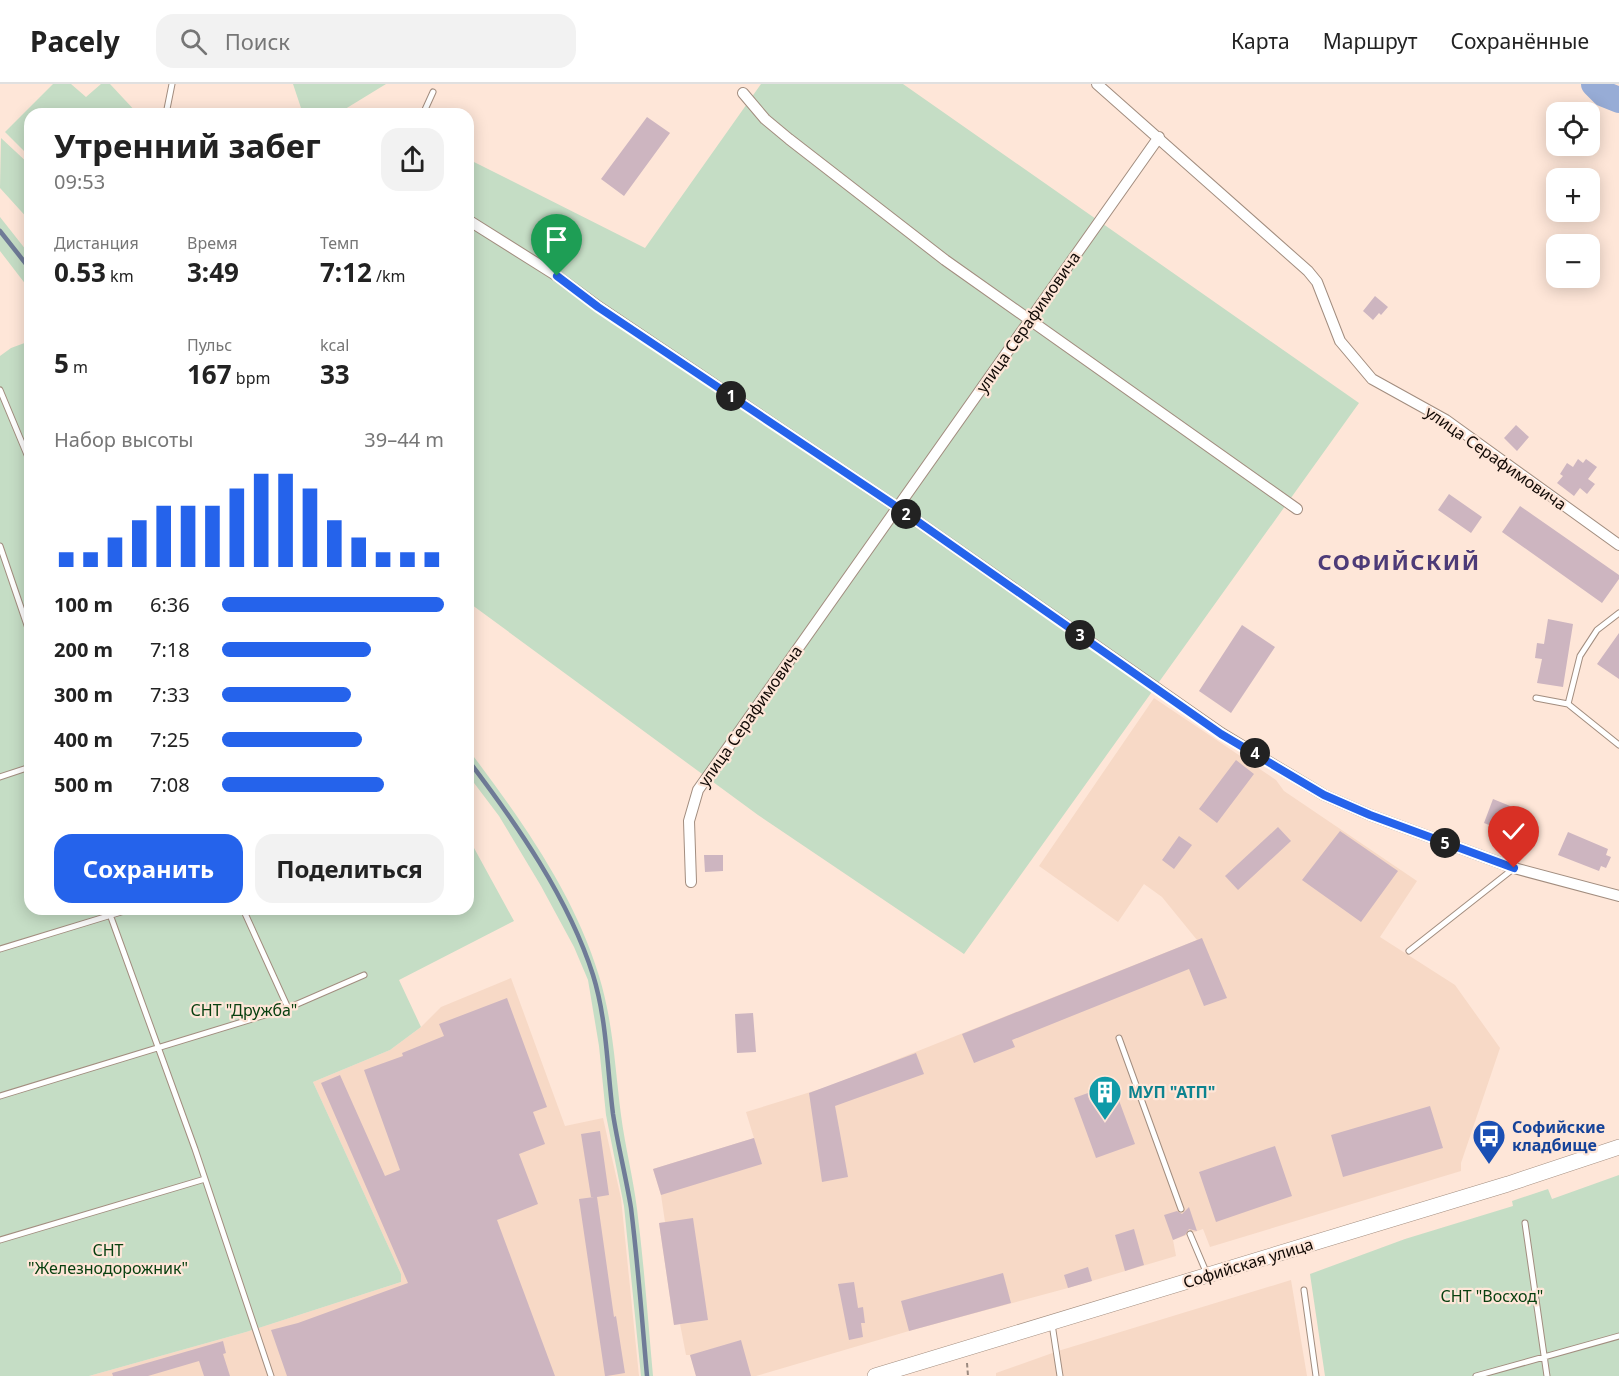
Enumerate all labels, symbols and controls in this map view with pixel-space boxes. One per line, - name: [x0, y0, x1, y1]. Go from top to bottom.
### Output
- search box: [156, 14, 576, 68]
- text: Pacely: [30, 22, 120, 60]
- icon: search: [177, 25, 210, 58]
- text: Поиск: [225, 26, 290, 56]
- text: Карта: [1231, 27, 1290, 55]
- text: Маршрут: [1323, 27, 1418, 55]
- text: Сохранённые: [1451, 27, 1589, 55]
- map controls: [1546, 102, 1600, 288]
- button: locate: [1546, 102, 1600, 156]
- text: Утренний забег: [54, 123, 321, 168]
- button: share: [381, 128, 444, 191]
- text: 09:53: [54, 168, 105, 195]
- button: +: [1546, 168, 1600, 222]
- pin: [531, 214, 582, 276]
- icon: arrive: [540, 223, 573, 256]
- text: Дистанция: [54, 232, 139, 254]
- text: Время: [187, 232, 237, 254]
- text: Темп: [320, 232, 359, 254]
- button: −: [1546, 234, 1600, 288]
- street label: улица Серафимовича: [971, 247, 1085, 397]
- text: 0.53: [54, 254, 106, 290]
- text: 3:49: [187, 254, 239, 290]
- text: 7:12: [320, 254, 372, 290]
- text: km: [106, 265, 134, 287]
- text: /km: [372, 265, 406, 287]
- text: Пульс: [187, 334, 232, 356]
- text: kcal: [320, 334, 349, 356]
- text: 5: [54, 345, 69, 381]
- text: m: [69, 356, 88, 378]
- text: 167: [187, 356, 232, 392]
- text: 33: [320, 356, 350, 392]
- text: bpm: [232, 367, 270, 389]
- pin: 1: [716, 381, 746, 411]
- text: 1: [726, 385, 736, 407]
- street label: улица Серафимовича: [1421, 401, 1571, 515]
- text: Набор высоты: [54, 426, 193, 453]
- text: 39–44 m: [364, 426, 444, 453]
- pin: 2: [891, 499, 921, 529]
- text: 2: [901, 503, 911, 525]
- district label: СОФИЙСКИЙ: [1317, 546, 1481, 576]
- text: 100 m: [54, 591, 113, 618]
- text: 6:36: [150, 591, 190, 618]
- pin: 3: [1065, 620, 1095, 650]
- text: 3: [1075, 624, 1085, 646]
- text: 200 m: [54, 636, 113, 663]
- text: 7:18: [150, 636, 190, 663]
- street label: улица Серафимовича: [693, 641, 807, 791]
- text: 300 m: [54, 681, 113, 708]
- text: 7:33: [150, 681, 190, 708]
- text: 400 m: [54, 726, 113, 753]
- text: 7:25: [150, 726, 190, 753]
- pin: 4: [1240, 738, 1270, 768]
- text: 4: [1250, 742, 1260, 764]
- text: 500 m: [54, 771, 113, 798]
- text: 7:08: [150, 771, 190, 798]
- pin: [1488, 806, 1539, 868]
- icon: check: [1497, 815, 1530, 848]
- pin: 5: [1430, 828, 1460, 858]
- text: 5: [1440, 832, 1450, 854]
- button: Сохранить: [54, 834, 243, 903]
- button: Поделиться: [255, 834, 444, 903]
- park label: СНТ "Дружба": [191, 999, 297, 1021]
- building icon: МУП "АТП": [1087, 1074, 1123, 1121]
- place label: МУП "АТП": [1128, 1081, 1215, 1103]
- place label: Софийские кладбище: [1512, 1116, 1605, 1156]
- bus stop icon: Софийские кладбище: [1471, 1118, 1507, 1165]
- street label: Софийская улица: [1180, 1233, 1316, 1293]
- park label: СНТ "Железнодорожник": [28, 1239, 188, 1279]
- park label: СНТ "Восход": [1441, 1285, 1543, 1307]

